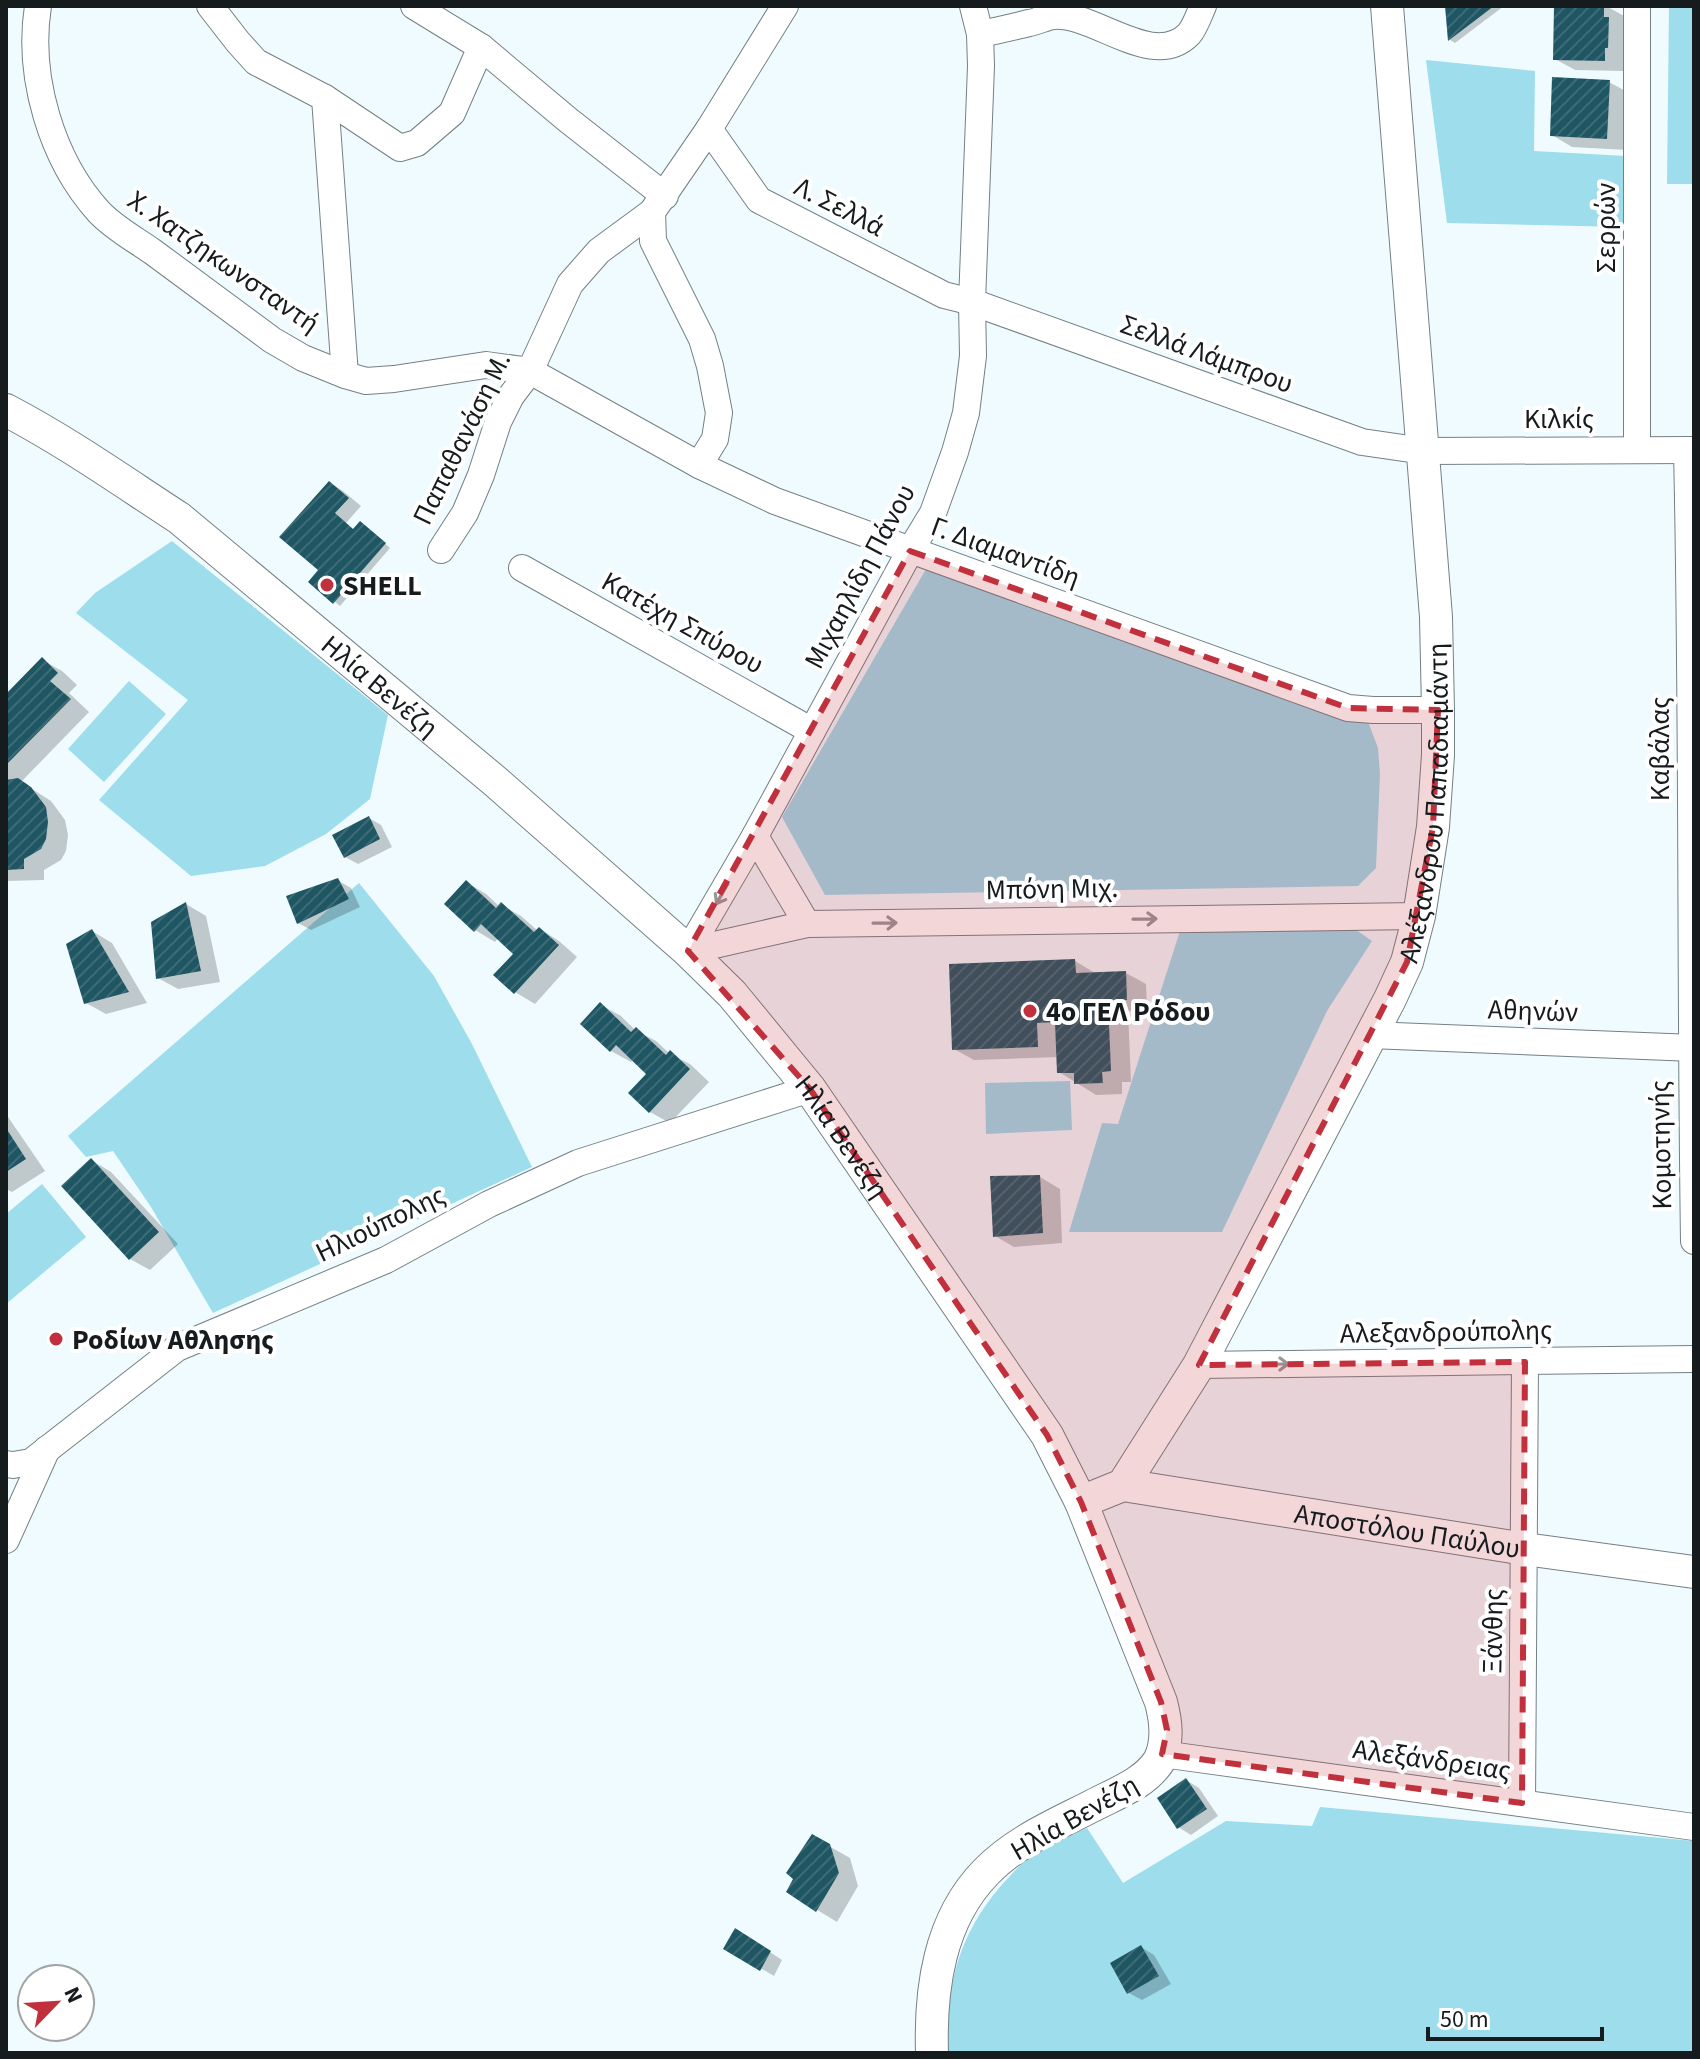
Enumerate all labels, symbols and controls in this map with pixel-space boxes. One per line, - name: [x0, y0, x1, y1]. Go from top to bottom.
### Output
- street label: Λ. Σελλά: [788, 167, 892, 247]
- street label: Χ. Χατζηκωνσταντή: [119, 181, 327, 343]
- street label: Σερρών: [1586, 183, 1626, 273]
- street label: Σελλά Λάμπρου: [1115, 304, 1299, 404]
- street label: Παπαθανάση Μ.: [403, 345, 521, 532]
- street label: Κιλκίς: [1524, 399, 1594, 439]
- street label: Μιχαηλίδη Πάνου: [794, 477, 925, 676]
- street label: Γ. Διαμαντίδη: [926, 506, 1086, 597]
- street label: Κατέχη Σπύρου: [594, 562, 771, 684]
- place label: SHELL: [343, 566, 422, 606]
- marker: SHELL: [318, 576, 336, 594]
- street label: Ηλία Βενέζη: [312, 626, 447, 747]
- street label: Αλέξανδρου Παπαδιαμάντη: [1389, 642, 1459, 967]
- street label: Καβάλας: [1640, 697, 1680, 801]
- street label: Μπόνη Μιχ.: [985, 868, 1119, 910]
- one-way arrow: [714, 882, 730, 905]
- one-way arrow: [1131, 911, 1158, 927]
- one-way arrow: [871, 915, 898, 930]
- street label: Αθηνών: [1487, 989, 1579, 1033]
- place label: 4ο ΓΕΛ Ρόδου: [1046, 992, 1210, 1032]
- marker: 4ο ΓΕΛ Ρόδου: [1021, 1002, 1039, 1020]
- street label: Ηλία Βενέζη: [785, 1066, 898, 1207]
- street label: Κομοτηνής: [1640, 1080, 1682, 1210]
- street label: Ηλιούπολης: [309, 1175, 452, 1273]
- street label: Αλεξανδρούπολης: [1340, 1310, 1553, 1354]
- place label: Ροδίων Αθλησης: [72, 1320, 274, 1360]
- marker: Ροδίων Αθλησης: [47, 1330, 65, 1348]
- one-way arrow: [1263, 1356, 1290, 1372]
- street label: Αποστόλου Παύλου: [1292, 1494, 1523, 1569]
- street label: Ξάνθης: [1472, 1588, 1514, 1674]
- street label: Αλεξάνδρειας: [1350, 1729, 1513, 1791]
- street label: Ηλία Βενέζη: [1003, 1765, 1146, 1871]
- north arrow: [16, 1963, 96, 2043]
- text: N: [56, 1982, 91, 2008]
- scale bar: [1428, 1991, 1602, 2041]
- text: 50 m: [1440, 2002, 1489, 2037]

